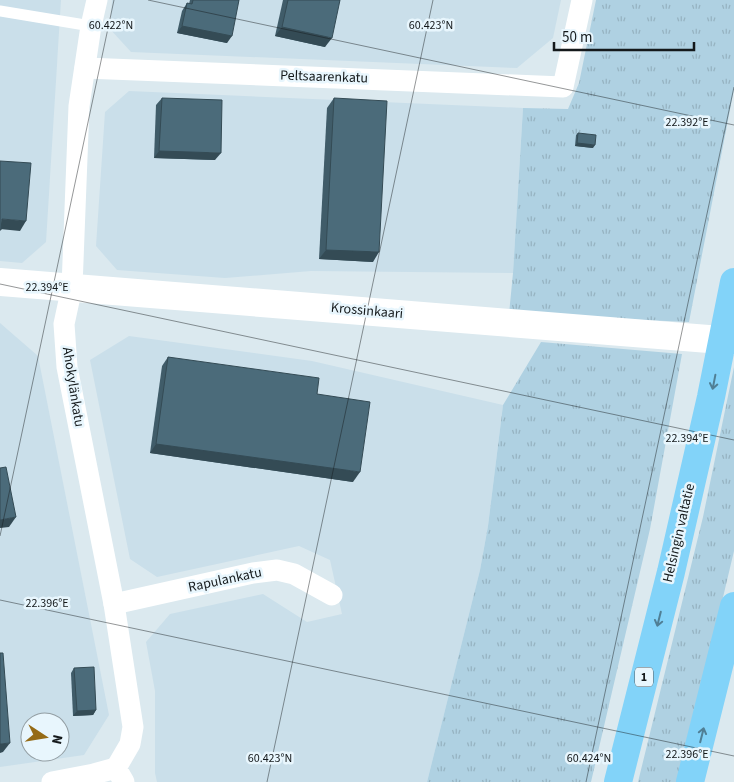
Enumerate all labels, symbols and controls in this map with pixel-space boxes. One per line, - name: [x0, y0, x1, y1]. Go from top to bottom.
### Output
- text: 60.422°N: [89, 17, 133, 34]
- text: 60.423°N: [409, 17, 453, 34]
- scale bar: [554, 20, 694, 52]
- text: 50 m: [562, 27, 592, 48]
- street label: Peltsaarenkatu: [280, 65, 368, 89]
- text: 22.392°E: [665, 114, 709, 131]
- text: 22.394°E: [25, 279, 69, 296]
- street label: Krossinkaari: [330, 298, 404, 324]
- street label: Ahokylänkatu: [57, 346, 89, 428]
- one-way arrow: [709, 373, 718, 389]
- text: 22.394°E: [665, 430, 709, 447]
- street label: Helsingin valtatie: [658, 482, 700, 584]
- street label: Rapulankatu: [186, 562, 264, 598]
- text: 22.396°E: [25, 595, 69, 612]
- one-way arrow: [654, 610, 663, 626]
- road number: 1: [635, 668, 653, 686]
- north arrow: [20, 712, 70, 762]
- one-way arrow: [698, 727, 707, 743]
- text: N: [46, 733, 67, 746]
- text: 22.396°E: [665, 746, 709, 763]
- text: 60.423°N: [248, 750, 292, 767]
- text: 60.424°N: [567, 750, 611, 767]

